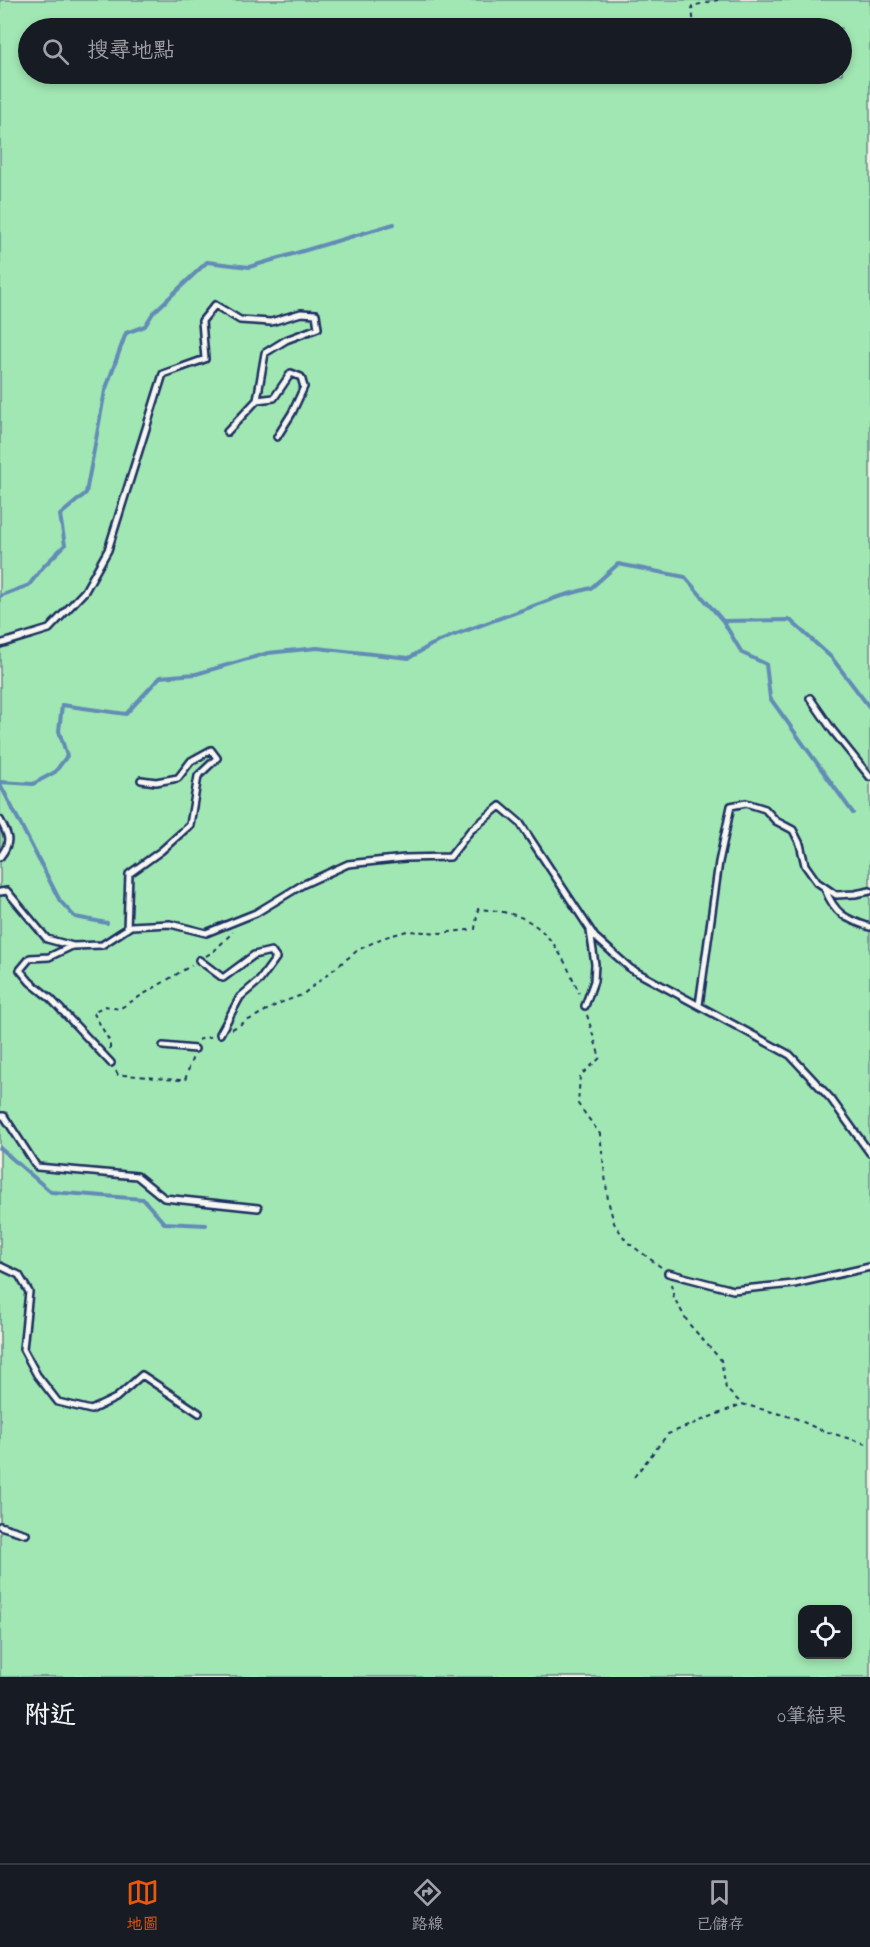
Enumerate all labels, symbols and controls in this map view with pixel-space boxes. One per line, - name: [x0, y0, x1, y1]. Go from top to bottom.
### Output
- search box: [18, 18, 852, 84]
- icon: search: [39, 35, 72, 68]
- text: 搜尋地點: [87, 36, 175, 68]
- map controls: [798, 1605, 852, 1659]
- button: locate: [798, 1605, 852, 1659]
- text: 附近: [24, 1698, 76, 1736]
- text: 0筆結果: [777, 1703, 846, 1732]
- tab: 地圖: [126, 1876, 159, 1937]
- tab: 路線: [411, 1876, 444, 1937]
- tab: 已儲存: [696, 1876, 744, 1937]

